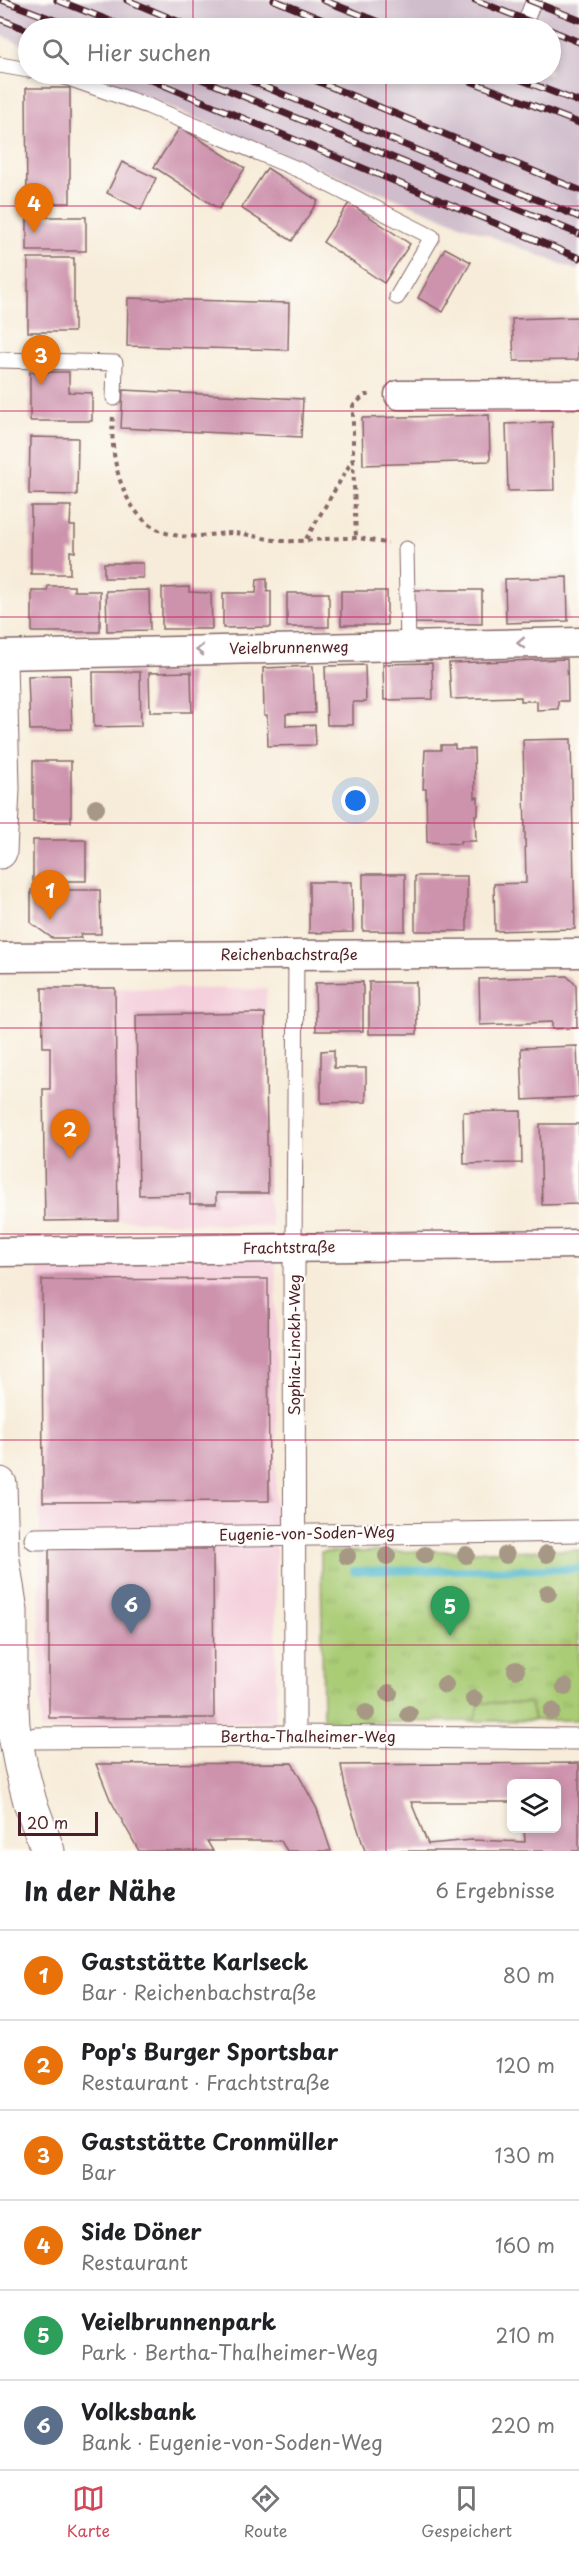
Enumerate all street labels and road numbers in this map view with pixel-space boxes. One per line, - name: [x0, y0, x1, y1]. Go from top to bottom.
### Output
- street label: Veielbrunnenweg: [229, 634, 349, 659]
- street label: Reichenbachstraße: [220, 942, 358, 965]
- street label: Frachtstraße: [242, 1234, 336, 1259]
- street label: Sophia-Linckh-Weg: [282, 1274, 305, 1416]
- street label: Eugenie-von-Soden-Weg: [219, 1519, 395, 1546]
- street label: Bertha-Thalheimer-Weg: [220, 1724, 396, 1747]

